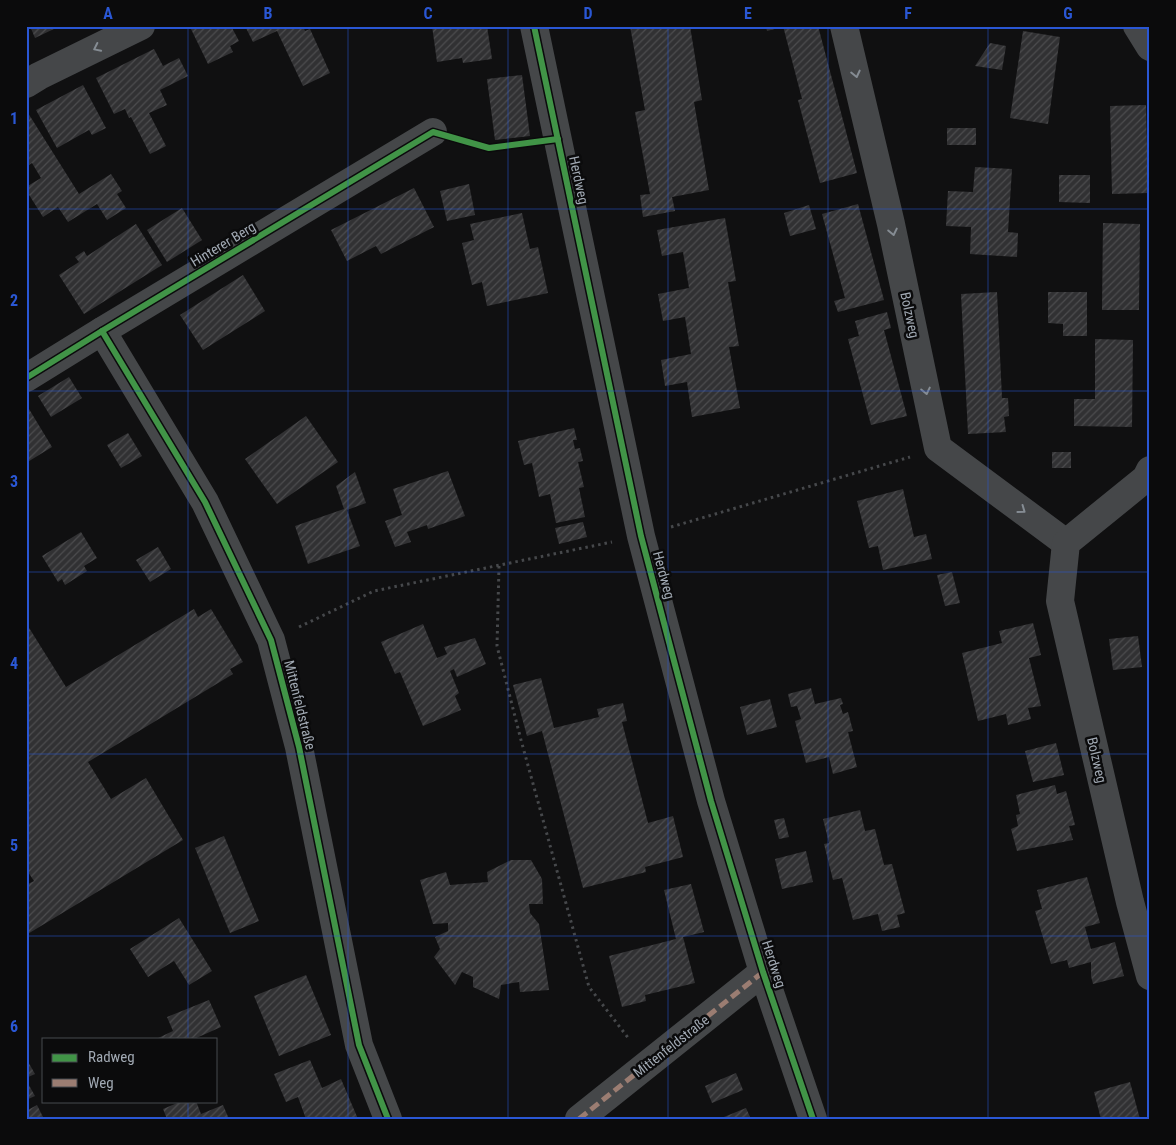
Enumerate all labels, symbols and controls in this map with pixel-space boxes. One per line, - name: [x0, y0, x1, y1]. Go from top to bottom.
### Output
- text: A: [103, 4, 113, 23]
- text: B: [264, 4, 273, 23]
- text: C: [423, 4, 433, 23]
- text: D: [583, 4, 593, 23]
- text: E: [744, 4, 752, 23]
- text: F: [904, 4, 912, 23]
- text: G: [1063, 4, 1073, 23]
- one-way arrow: [93, 41, 102, 52]
- one-way arrow: [850, 69, 861, 78]
- text: 1: [10, 109, 18, 128]
- street label: Herdweg: [566, 154, 592, 206]
- street label: Hinterer Berg: [188, 218, 258, 270]
- one-way arrow: [887, 227, 898, 236]
- text: 2: [10, 291, 18, 310]
- street label: Bolzweg: [897, 291, 923, 339]
- one-way arrow: [920, 386, 931, 395]
- text: 3: [10, 472, 18, 491]
- one-way arrow: [1016, 504, 1026, 513]
- street label: Herdweg: [650, 549, 678, 601]
- text: 4: [10, 654, 18, 673]
- street label: Mittenfeldstraße: [281, 659, 319, 752]
- street label: Bolzweg: [1084, 736, 1110, 784]
- text: 5: [10, 836, 18, 855]
- street label: Herdweg: [759, 938, 789, 990]
- street label: Mittenfeldstraße: [630, 1011, 712, 1080]
- text: 6: [10, 1017, 18, 1036]
- legend: [42, 1038, 218, 1102]
- text: Radweg: [88, 1048, 135, 1066]
- text: Weg: [88, 1074, 114, 1092]

